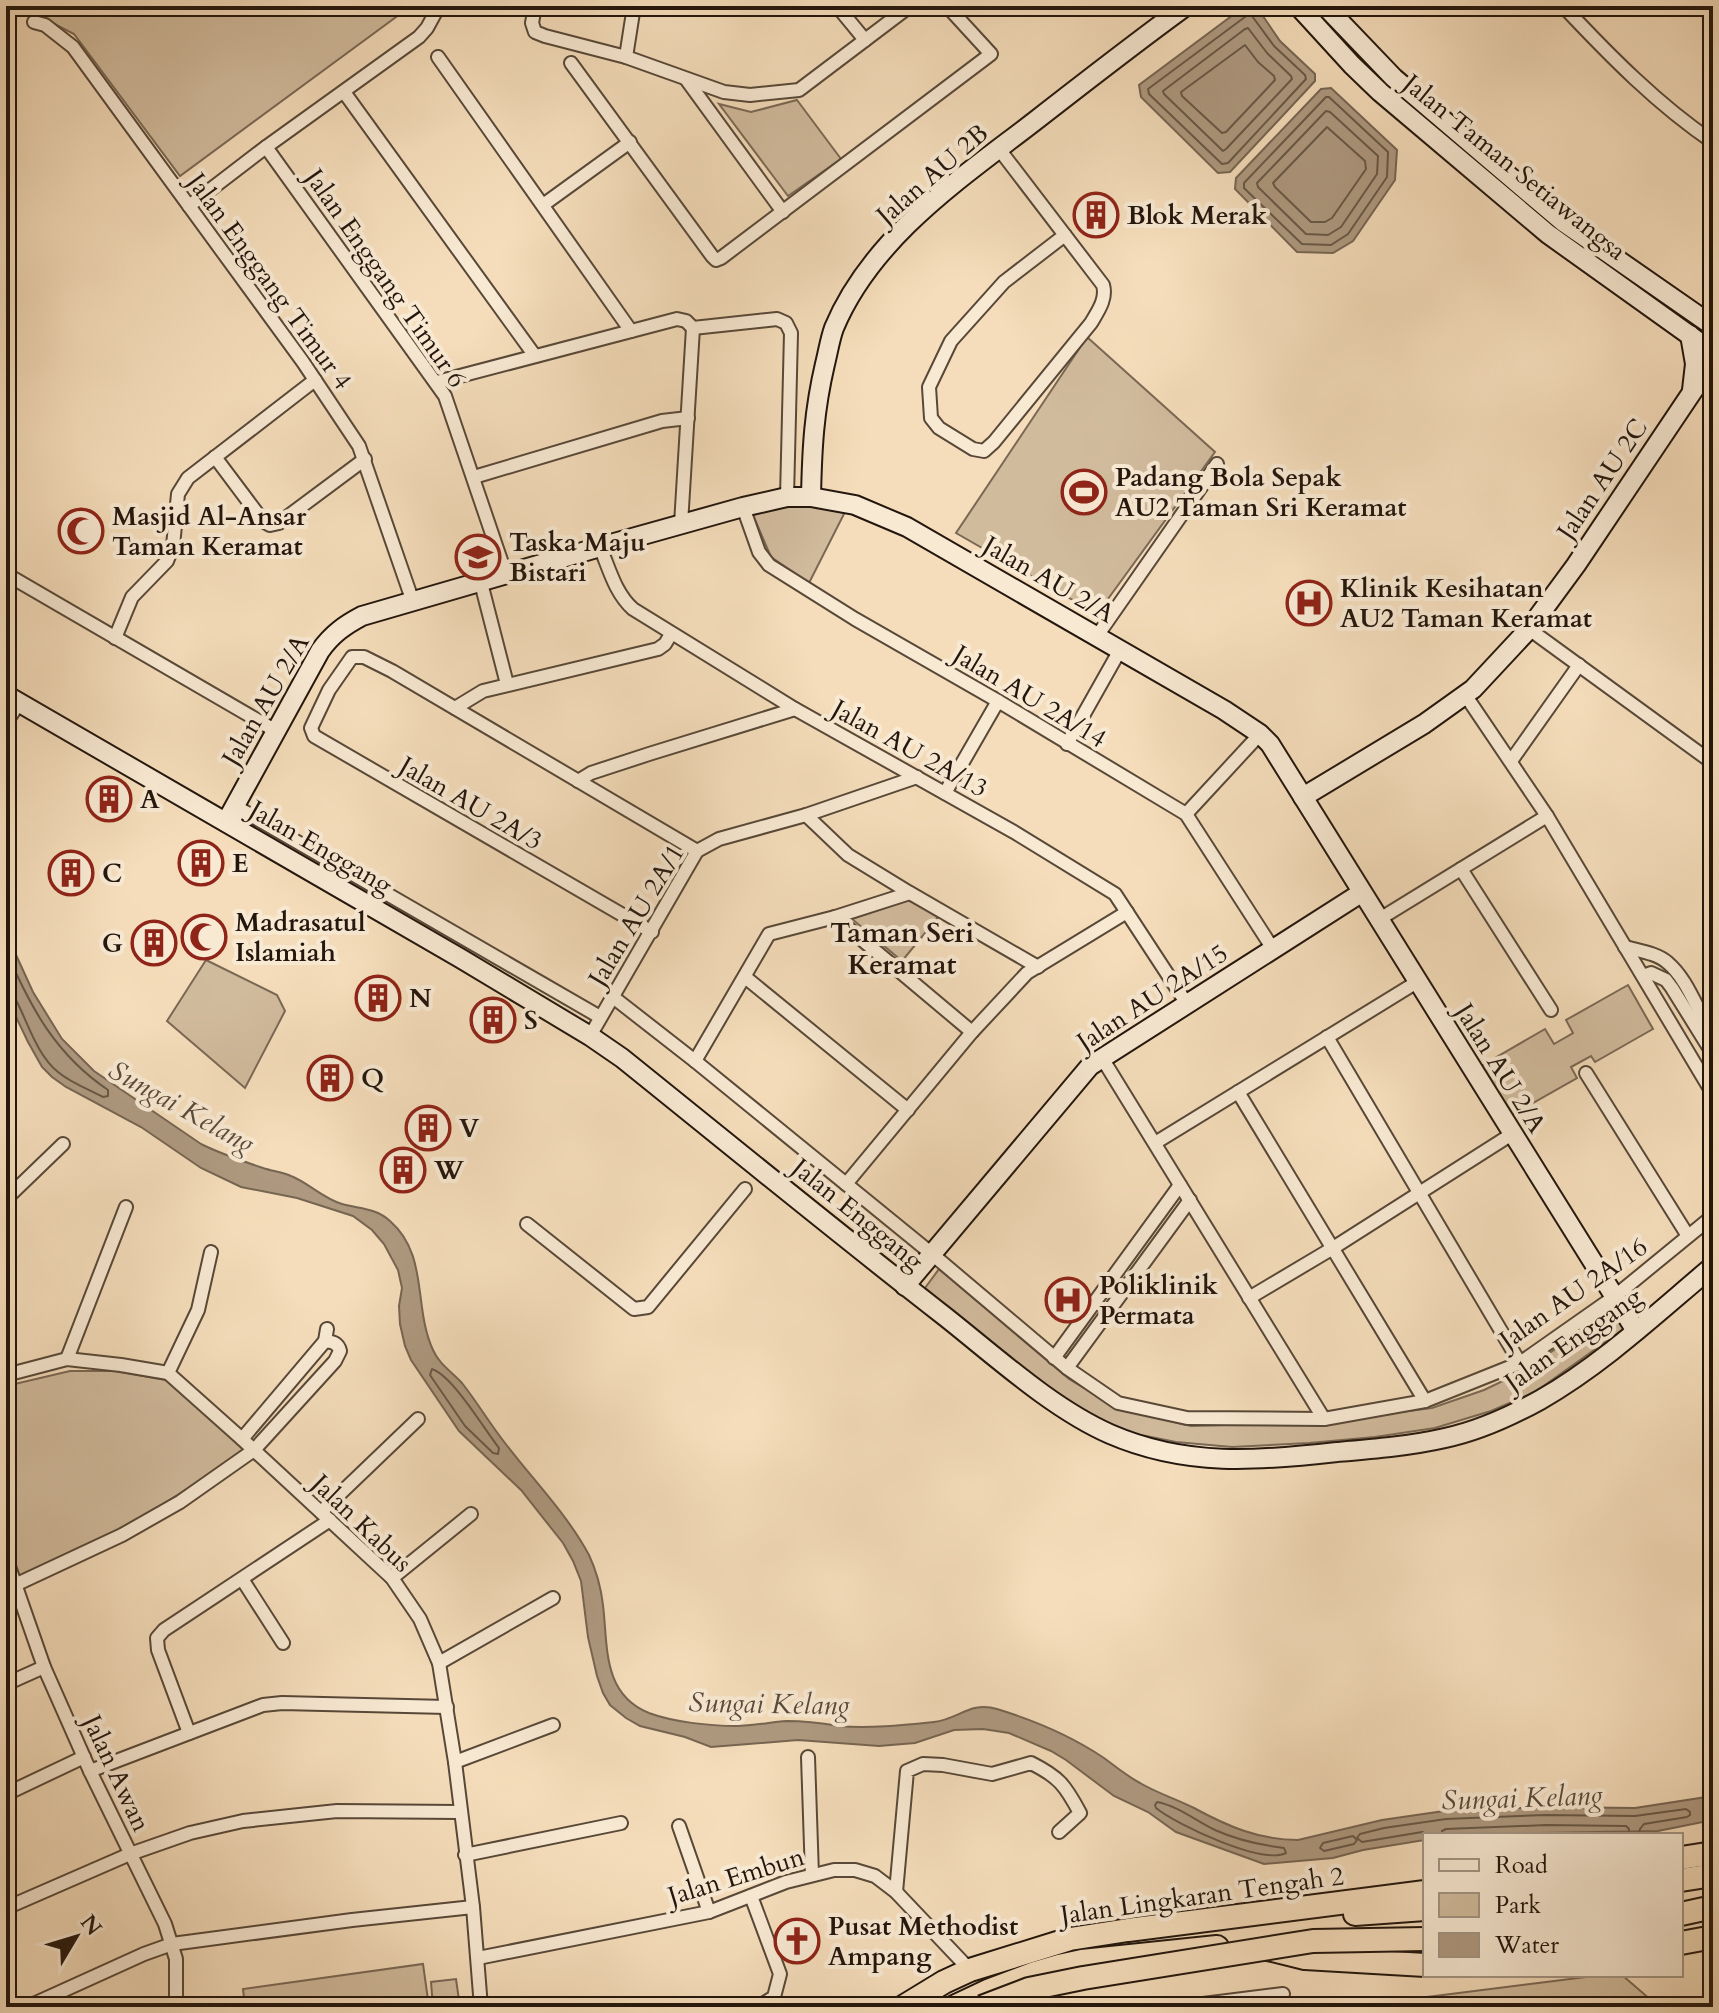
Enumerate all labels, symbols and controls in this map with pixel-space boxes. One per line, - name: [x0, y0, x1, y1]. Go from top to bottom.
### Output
- street label: Jalan Taman Setiawangsa: [1393, 64, 1634, 268]
- street label: Jalan AU 2B: [866, 116, 996, 235]
- street label: Jalan Enggang Timur 6: [295, 159, 474, 395]
- street label: Jalan Enggang Timur 4: [177, 163, 360, 397]
- building icon: Blok Merak: [1072, 191, 1120, 239]
- place label: Blok Merak: [1127, 198, 1268, 233]
- street label: Jalan AU 2C: [1547, 412, 1656, 550]
- place label: Padang Bola Sepak AU2 Taman Sri Keramat: [1115, 460, 1406, 525]
- sports icon: Padang Bola Sepak AU2 Taman Sri Keramat: [1060, 468, 1108, 516]
- place label: Masjid Al-Ansar Taman Keramat: [112, 499, 307, 564]
- mosque icon: Masjid Al-Ansar Taman Keramat: [57, 507, 105, 555]
- place label: Taska Maju Bistari: [509, 525, 645, 590]
- street label: Jalan AU 2/A: [973, 526, 1121, 631]
- school or university icon: Taska Maju Bistari: [454, 533, 502, 581]
- place label: Klinik Kesihatan AU2 Taman Keramat: [1340, 571, 1592, 636]
- hospital icon: Klinik Kesihatan AU2 Taman Keramat: [1285, 579, 1333, 627]
- street label: Jalan AU 2/A: [212, 628, 317, 776]
- street label: Jalan AU 2A/14: [943, 635, 1113, 756]
- street label: Jalan AU 2A/13: [822, 689, 994, 806]
- street label: Jalan AU 2A/3: [389, 746, 549, 859]
- building icon: A: [85, 775, 133, 823]
- place label: A: [140, 782, 160, 817]
- street label: Jalan Enggang: [239, 790, 399, 903]
- street label: Jalan AU 2A/1: [578, 838, 693, 996]
- building icon: E: [177, 839, 225, 887]
- place label: E: [232, 846, 249, 881]
- building icon: C: [47, 849, 95, 897]
- place label: C: [102, 856, 122, 891]
- place label: Madrasatul Islamiah: [235, 905, 366, 970]
- mosque icon: Madrasatul Islamiah: [180, 913, 228, 961]
- district label: Taman Seri Keramat: [830, 914, 974, 984]
- building icon: G: [130, 919, 178, 967]
- place label: G: [102, 926, 123, 961]
- street label: Jalan AU 2A/15: [1067, 936, 1234, 1061]
- building icon: N: [354, 974, 402, 1022]
- place label: N: [409, 981, 432, 1016]
- street label: Jalan AU 2/A: [1445, 993, 1555, 1140]
- building icon: S: [469, 996, 517, 1044]
- place label: S: [524, 1003, 538, 1038]
- water label: Sungai Kelang: [102, 1051, 262, 1163]
- building icon: Q: [306, 1054, 354, 1102]
- place label: Q: [361, 1061, 384, 1096]
- building icon: V: [404, 1104, 452, 1152]
- place label: V: [459, 1111, 480, 1146]
- building icon: W: [379, 1146, 427, 1194]
- street label: Jalan Enggang: [781, 1148, 931, 1279]
- place label: W: [433, 1153, 464, 1188]
- street label: Jalan AU 2A/16: [1489, 1229, 1654, 1360]
- place label: Poliklinik Permata: [1099, 1268, 1219, 1333]
- hospital icon: Poliklinik Permata: [1044, 1276, 1092, 1324]
- street label: Jalan Enggang: [1494, 1279, 1649, 1402]
- street label: Jalan Kabus: [301, 1464, 420, 1580]
- water label: Sungai Kelang: [688, 1684, 850, 1724]
- street label: Jalan Awan: [73, 1706, 159, 1837]
- water label: Sungai Kelang: [1441, 1776, 1604, 1820]
- legend: [1423, 1833, 1683, 1977]
- street label: Jalan Embun: [660, 1839, 809, 1915]
- text: Road: [1495, 1849, 1548, 1882]
- street label: Jalan Lingkaran Tengah 2: [1054, 1858, 1346, 1933]
- text: Park: [1495, 1889, 1541, 1922]
- north arrow: [36, 1897, 116, 1977]
- text: N: [73, 1909, 109, 1942]
- place label: Pusat Methodist Ampang: [828, 1909, 1018, 1974]
- church icon: Pusat Methodist Ampang: [773, 1917, 821, 1965]
- text: Water: [1494, 1929, 1559, 1962]

